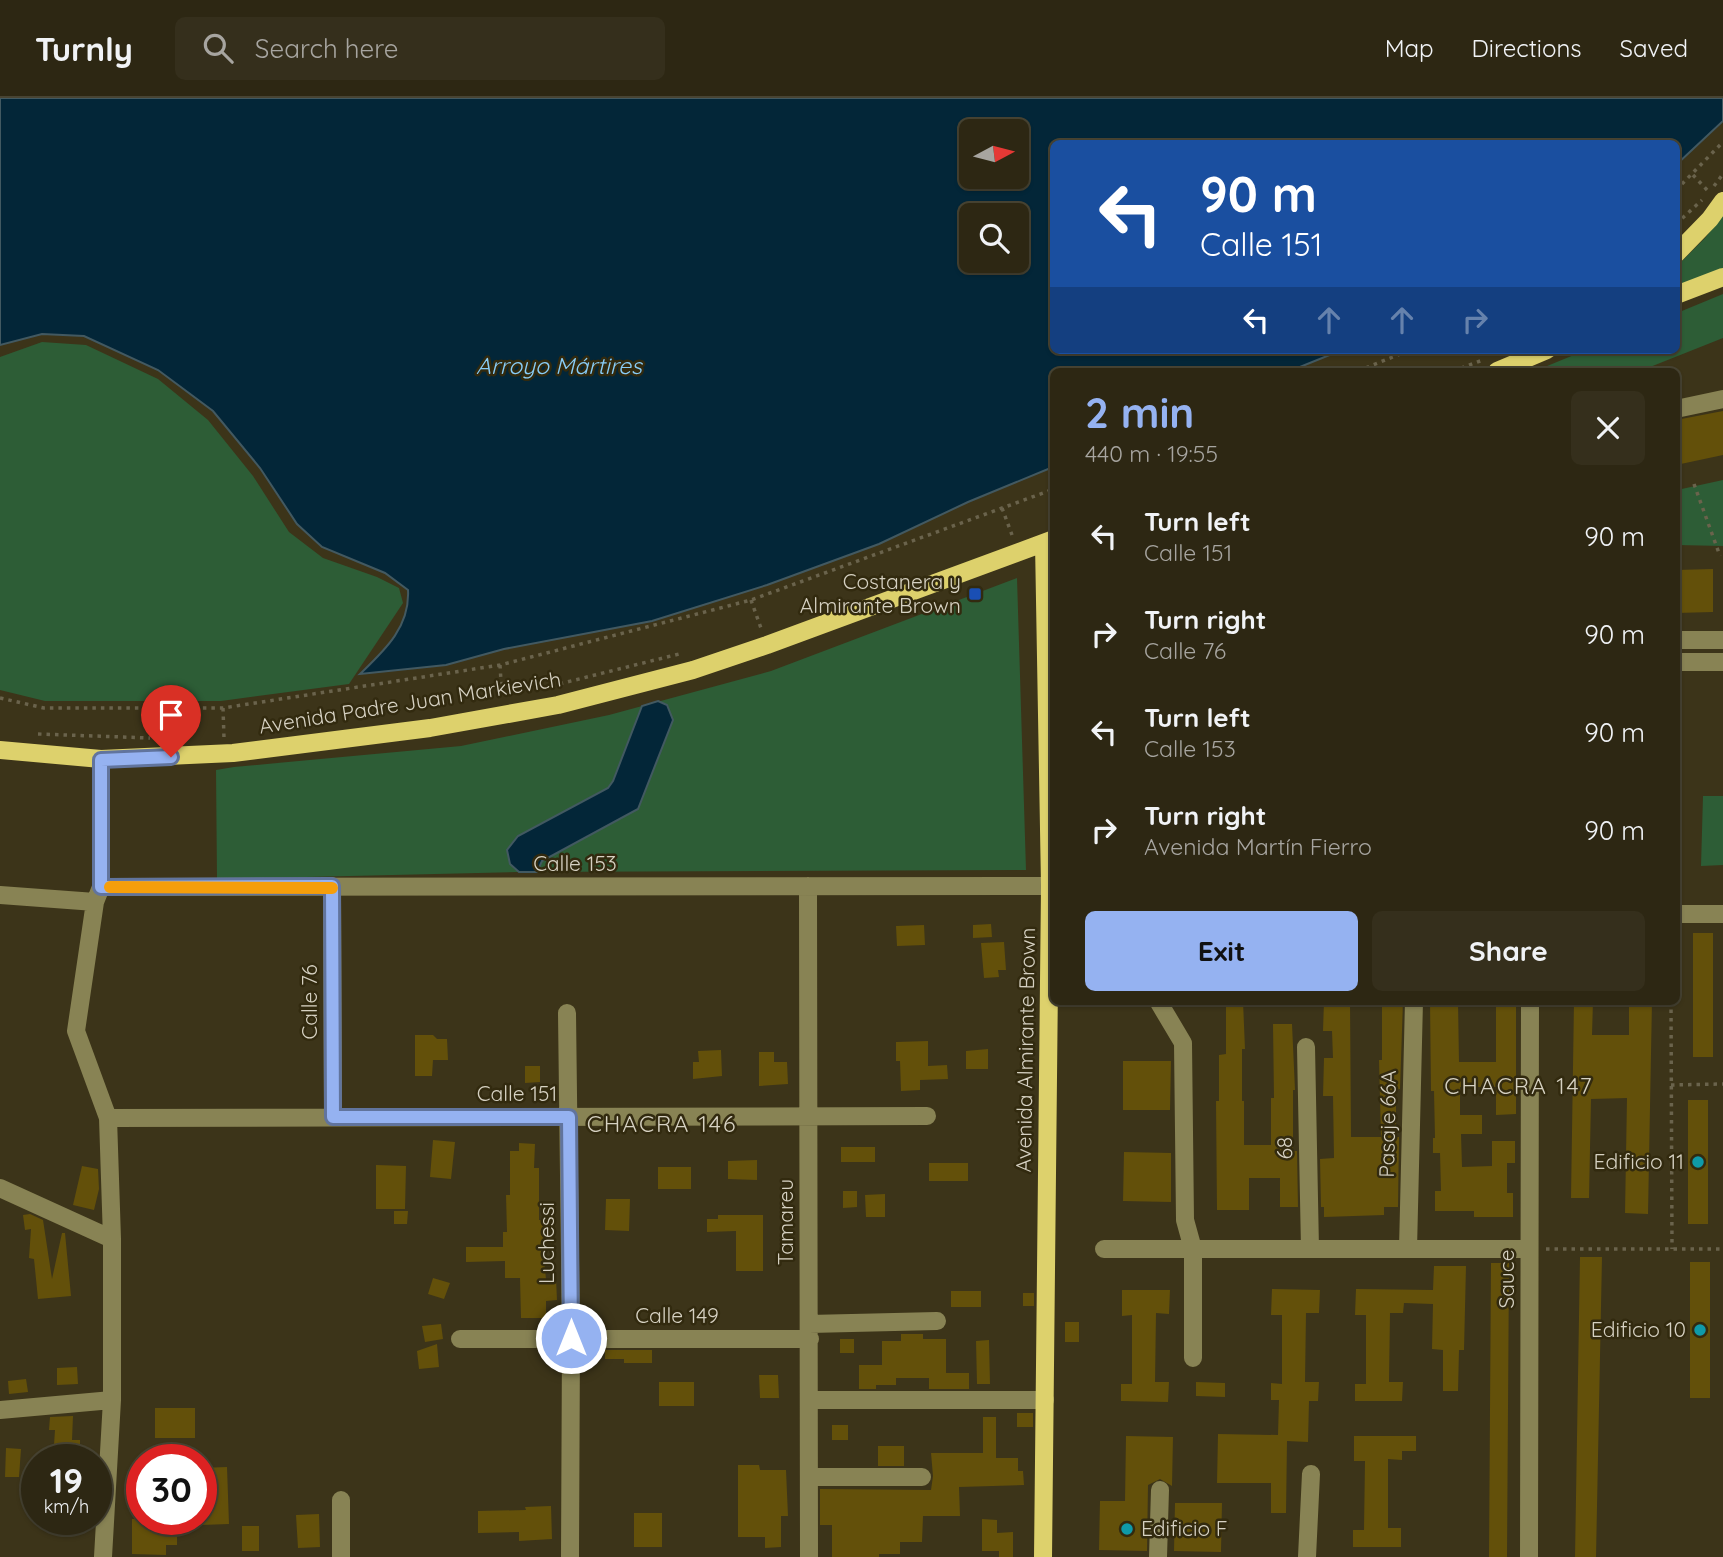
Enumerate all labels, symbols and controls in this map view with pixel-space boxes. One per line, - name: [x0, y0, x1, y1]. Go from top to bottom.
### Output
- search box: [175, 17, 665, 80]
- text: Turnly: [35, 28, 133, 69]
- icon: search: [199, 29, 237, 67]
- text: Search here: [255, 32, 398, 65]
- text: Map: [1385, 33, 1434, 63]
- text: Directions: [1472, 33, 1582, 63]
- text: Saved: [1620, 33, 1688, 63]
- north arrow: [959, 119, 1029, 189]
- map controls: [959, 119, 1029, 273]
- text: 90 m: [1200, 163, 1317, 224]
- icon: left: [1085, 168, 1176, 259]
- button: search: [959, 203, 1029, 273]
- text: Calle 151: [1200, 224, 1323, 264]
- icon: left: [1237, 301, 1275, 339]
- icon: ahead: [1310, 301, 1348, 339]
- icon: ahead: [1383, 301, 1421, 339]
- icon: right: [1456, 301, 1494, 339]
- water label: Arroyo Mártires: [476, 351, 644, 380]
- text: 2 min: [1085, 386, 1194, 439]
- button: close: [1571, 391, 1645, 465]
- text: 440 m · 19:55: [1085, 439, 1218, 468]
- text: Turn left: [1144, 505, 1251, 538]
- icon: left: [1085, 517, 1123, 555]
- text: 90 m: [1584, 520, 1645, 553]
- text: Calle 151: [1144, 538, 1232, 567]
- place label: Costanera y Almirante Brown: [800, 568, 961, 618]
- marker: Costanera y Almirante Brown: [967, 586, 983, 602]
- text: Turn right: [1144, 603, 1266, 636]
- icon: right: [1085, 615, 1123, 653]
- text: 90 m: [1584, 618, 1645, 651]
- text: Calle 76: [1144, 636, 1226, 665]
- street label: Avenida Padre Juan Markievich: [257, 665, 563, 739]
- pin: [141, 685, 201, 757]
- icon: arrive: [152, 696, 190, 734]
- text: Turn left: [1144, 701, 1251, 734]
- icon: left: [1085, 713, 1123, 751]
- text: 90 m: [1584, 716, 1645, 749]
- text: Calle 153: [1144, 734, 1236, 763]
- text: Turn right: [1144, 799, 1266, 832]
- icon: right: [1085, 811, 1123, 849]
- text: 90 m: [1584, 814, 1645, 847]
- text: Avenida Martín Fierro: [1144, 832, 1372, 861]
- street label: Calle 153: [533, 850, 617, 876]
- button: Exit: [1085, 911, 1358, 991]
- button: Share: [1372, 911, 1645, 991]
- street label: Avenida Almirante Brown: [1010, 927, 1040, 1173]
- street label: Calle 76: [296, 965, 322, 1039]
- street label: Pasaje 66A: [1373, 1070, 1401, 1178]
- district label: CHACRA 147: [1444, 1071, 1594, 1100]
- street label: Calle 151: [477, 1080, 557, 1106]
- district label: CHACRA 146: [587, 1109, 737, 1138]
- street label: 68: [1271, 1136, 1297, 1160]
- place label: Edificio 11: [1594, 1148, 1684, 1174]
- marker: Edificio 11: [1690, 1154, 1706, 1170]
- street label: Tamareu: [772, 1179, 798, 1265]
- street label: Luchessi: [533, 1202, 559, 1284]
- street label: Sauce: [1493, 1249, 1519, 1309]
- position arrow: [534, 1301, 608, 1375]
- street label: Calle 149: [635, 1302, 719, 1328]
- place label: Edificio 10: [1591, 1316, 1686, 1342]
- marker: Edificio 10: [1692, 1322, 1708, 1338]
- speed limit sign: 30: [126, 1444, 217, 1535]
- text: 19: [50, 1458, 83, 1502]
- text: km/h: [44, 1495, 89, 1518]
- place label: Edificio F: [1141, 1515, 1228, 1541]
- marker: Edificio F: [1119, 1521, 1135, 1537]

